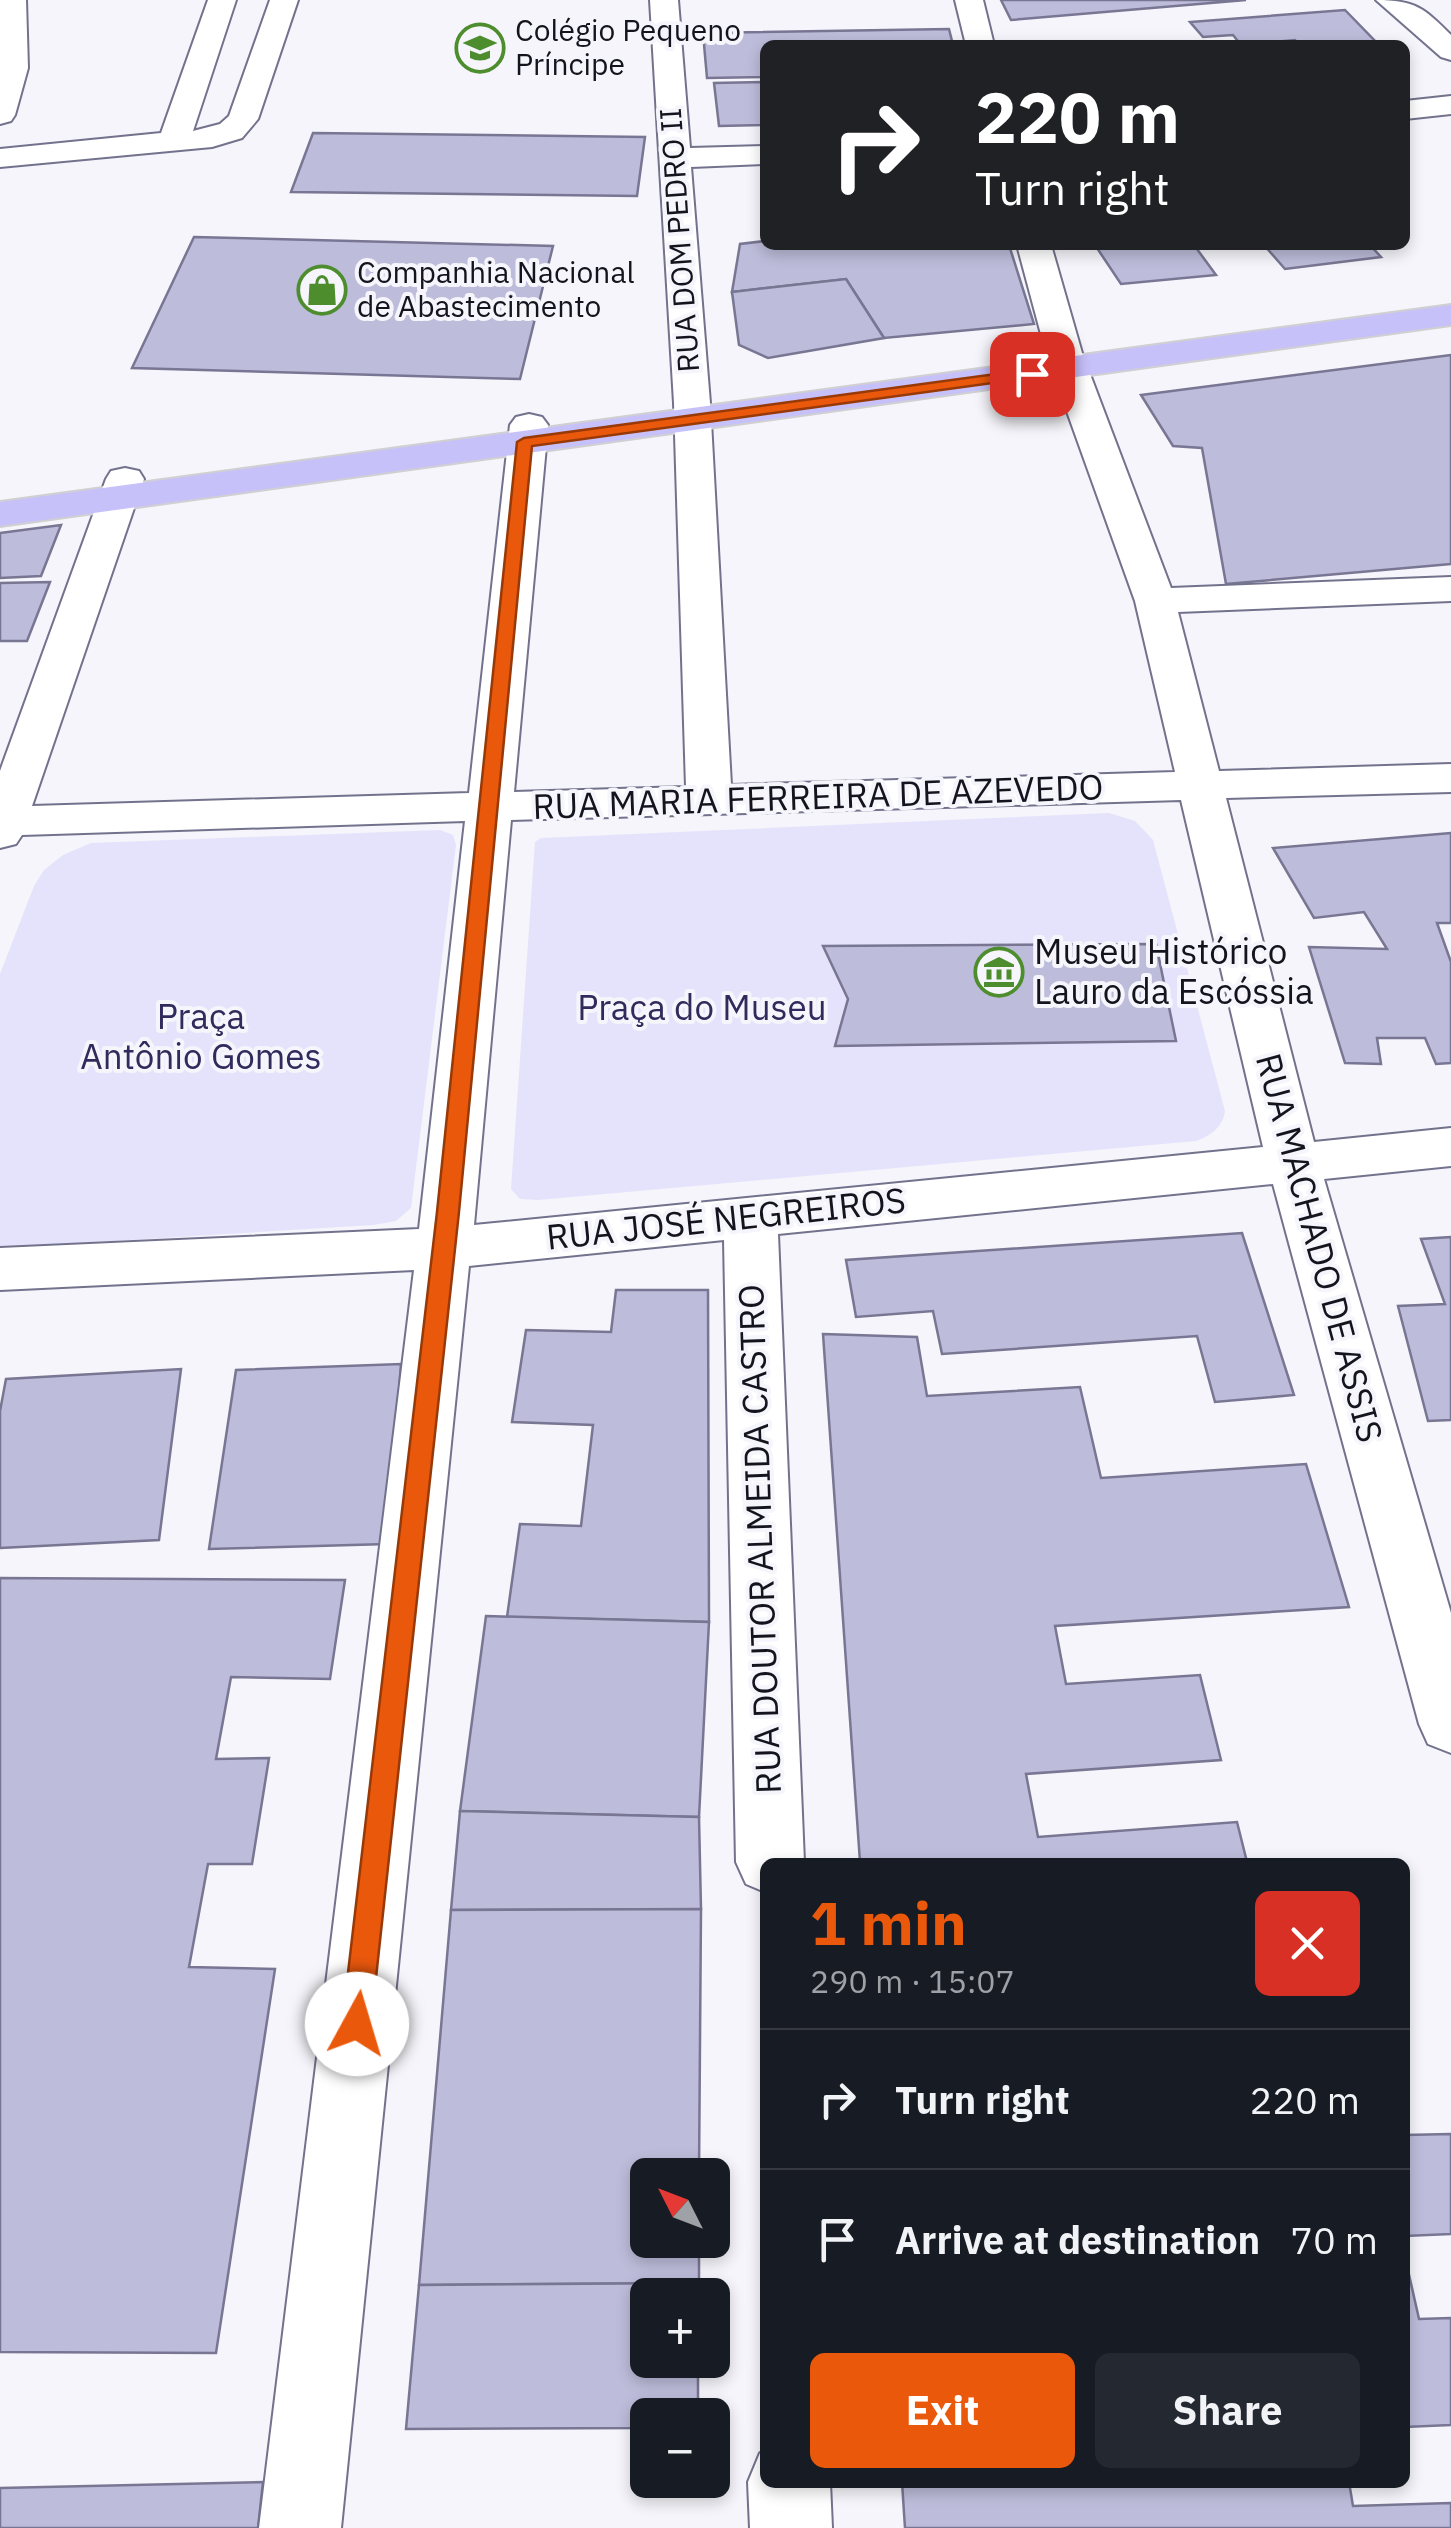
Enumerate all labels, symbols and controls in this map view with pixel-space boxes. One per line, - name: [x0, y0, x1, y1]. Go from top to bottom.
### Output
- place label: Colégio Pequeno Príncipe: [515, 10, 741, 83]
- school or university icon: Colégio Pequeno Príncipe: [454, 22, 506, 74]
- text: 220 m: [975, 71, 1180, 162]
- icon: right: [810, 80, 940, 210]
- street label: RUA DOM PEDRO II: [650, 107, 707, 374]
- text: Turn right: [975, 159, 1170, 217]
- place label: Companhia Nacional de Abastecimento: [357, 252, 635, 325]
- shop icon: Companhia Nacional de Abastecimento: [296, 264, 348, 316]
- pin: [990, 332, 1075, 417]
- icon: arrive: [1005, 347, 1060, 402]
- street label: RUA MARIA FERREIRA DE AZEVEDO: [532, 763, 1104, 829]
- place label: Museu Histórico Lauro da Escóssia: [1034, 928, 1314, 1014]
- museum icon: Museu Histórico Lauro da Escóssia: [973, 946, 1025, 998]
- park label: Praça do Museu: [577, 984, 827, 1030]
- park label: Praça Antônio Gomes: [80, 993, 322, 1079]
- street label: RUA MACHADO DE ASSIS: [1246, 1048, 1394, 1447]
- street label: RUA JOSÉ NEGREIROS: [544, 1176, 908, 1260]
- street label: RUA DOUTOR ALMEIDA CASTRO: [727, 1283, 791, 1795]
- text: 1 min: [810, 1883, 967, 1962]
- button: close: [1255, 1891, 1360, 1996]
- text: 290 m · 15:07: [810, 1960, 1015, 2002]
- position arrow: [305, 1972, 409, 2076]
- icon: right: [810, 2072, 865, 2127]
- text: Turn right: [895, 2075, 1070, 2124]
- text: 220 m: [1249, 2075, 1360, 2124]
- north arrow: [630, 2158, 730, 2258]
- map controls: [630, 2158, 730, 2498]
- icon: arrive: [810, 2212, 865, 2267]
- text: Arrive at destination: [895, 2215, 1260, 2264]
- text: 70 m: [1290, 2215, 1378, 2264]
- button: +: [630, 2278, 730, 2378]
- button: Exit: [810, 2353, 1075, 2468]
- button: Share: [1095, 2353, 1360, 2468]
- button: −: [630, 2398, 730, 2498]

